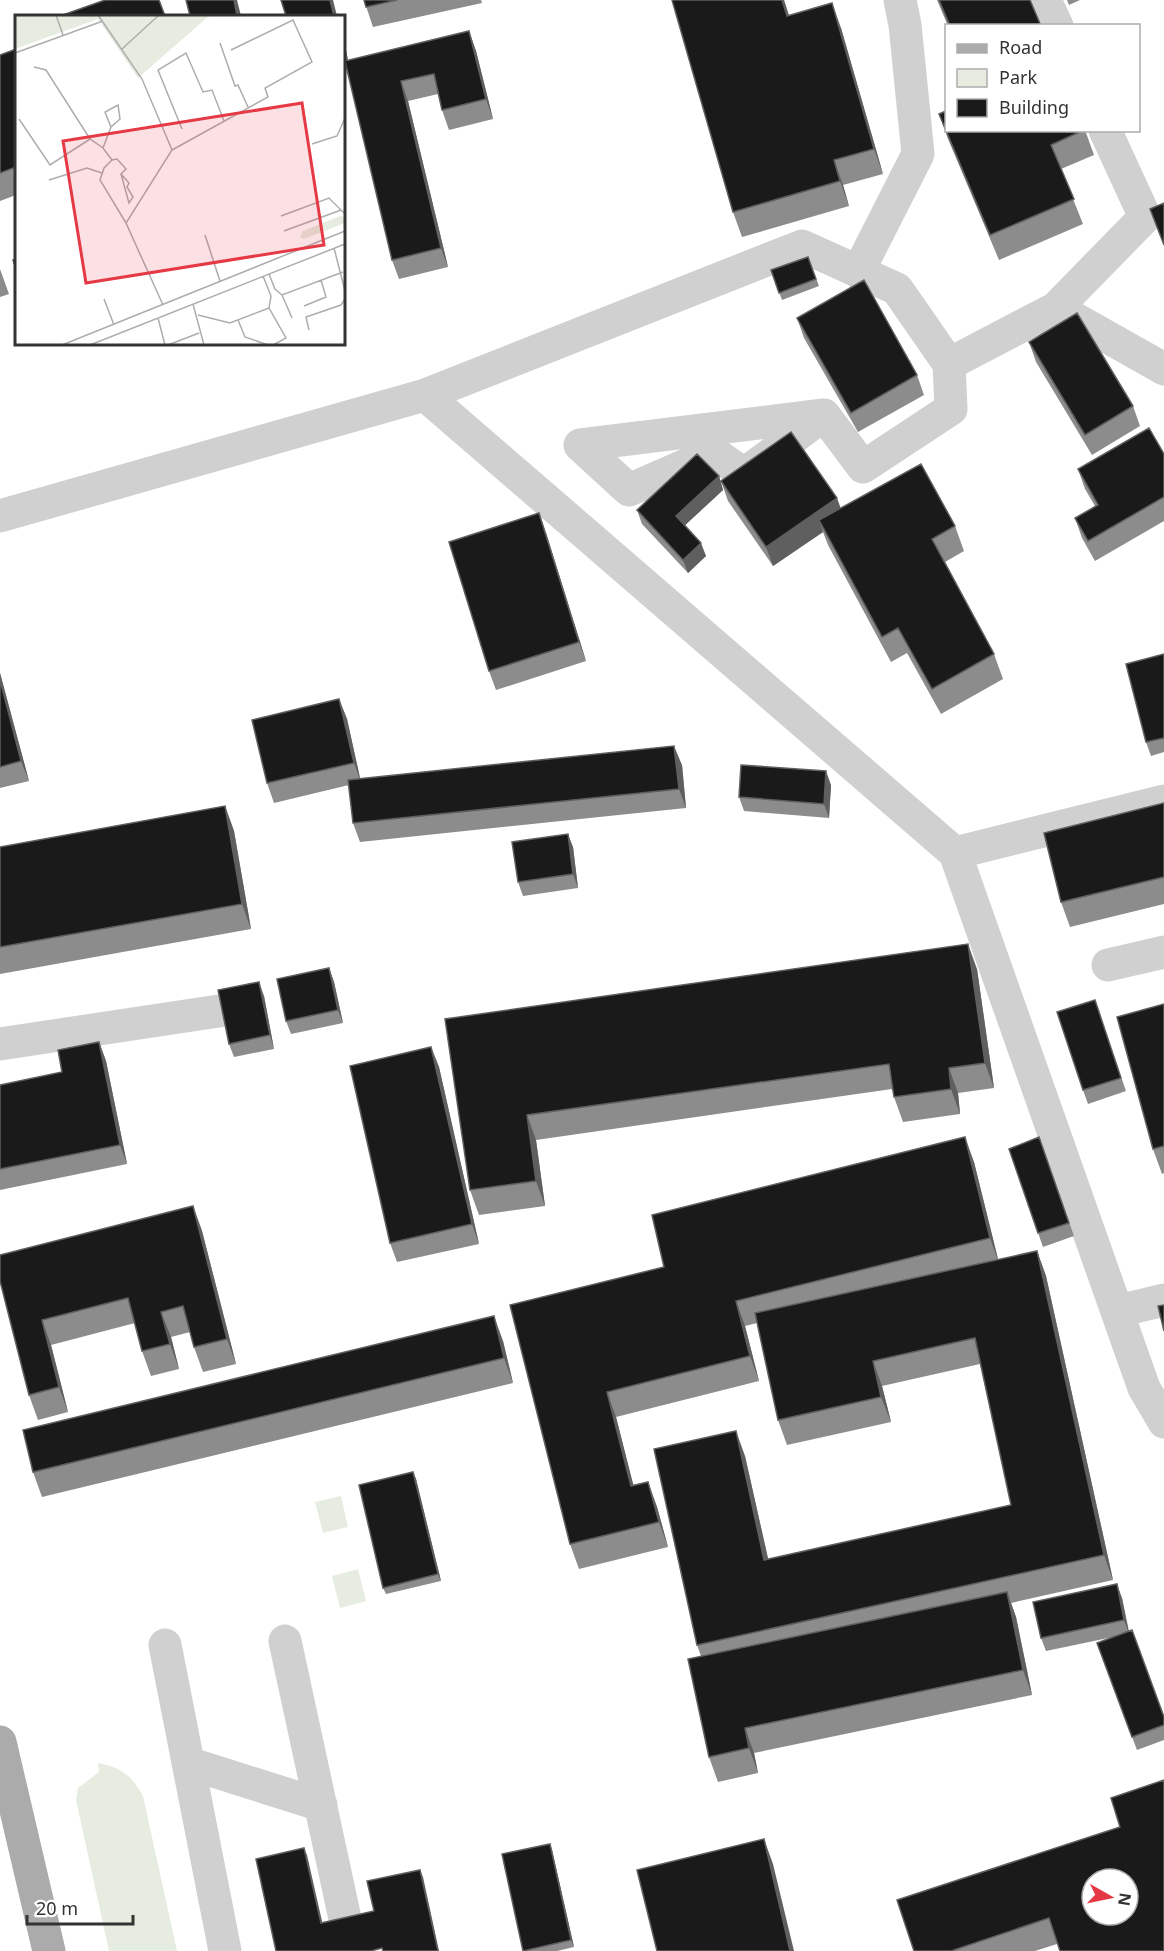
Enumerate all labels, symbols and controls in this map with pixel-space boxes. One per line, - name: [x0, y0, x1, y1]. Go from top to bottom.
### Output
- inset map: [15, 15, 345, 345]
- legend: [945, 24, 1140, 132]
- text: Road: [999, 35, 1042, 59]
- text: Park: [999, 65, 1037, 89]
- text: Building: [999, 95, 1069, 119]
- north arrow: [1080, 1867, 1140, 1927]
- scale bar: [27, 1888, 134, 1926]
- text: N: [1113, 1891, 1137, 1907]
- text: 20 m: [36, 1896, 78, 1920]

